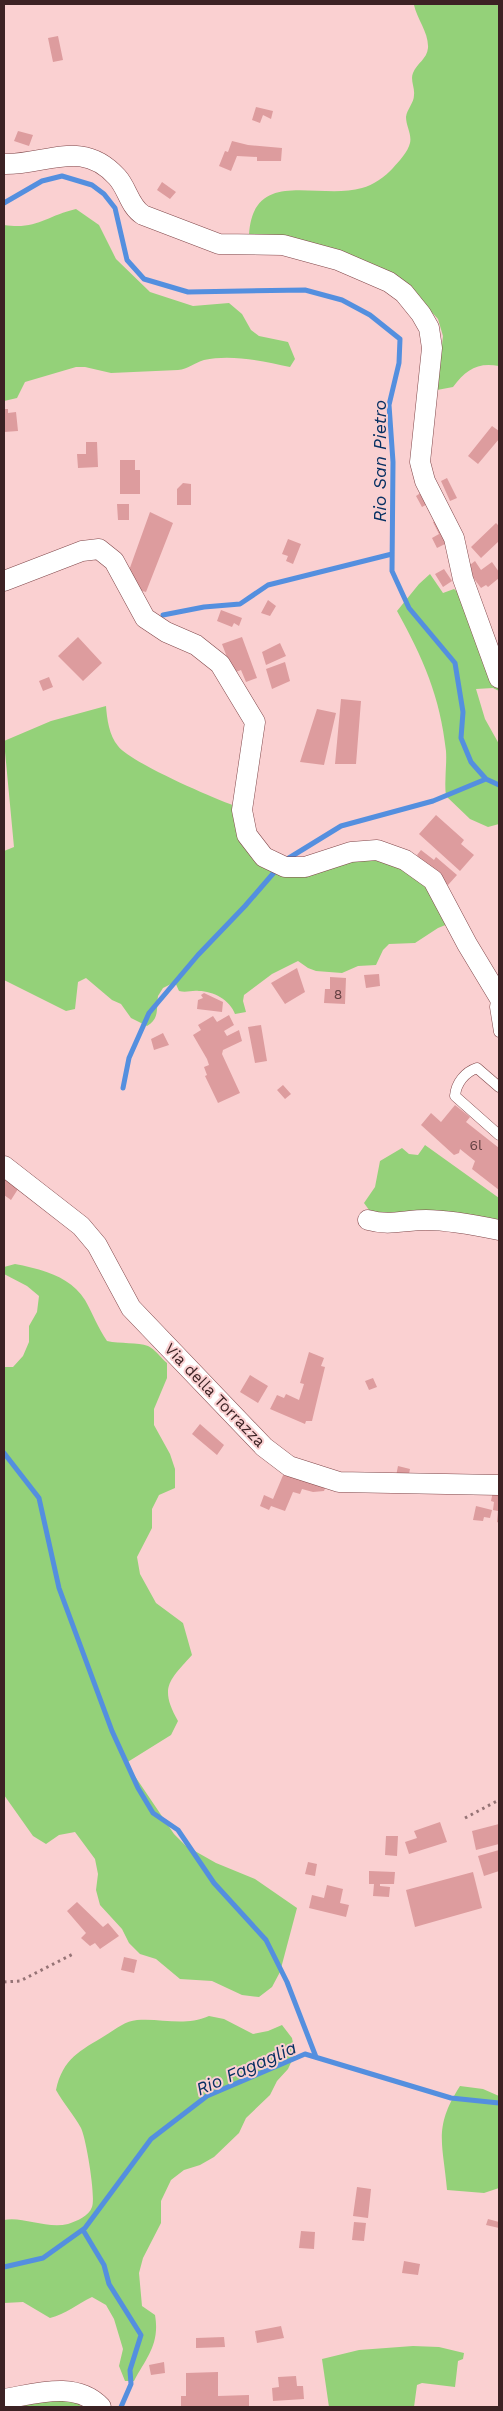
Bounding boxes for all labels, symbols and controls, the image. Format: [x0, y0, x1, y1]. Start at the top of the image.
water label: Rio San Pietro [369, 400, 390, 522]
house number: 8 [334, 986, 342, 1002]
house number: 6l [470, 1137, 483, 1153]
street label: Via della Torrazza [161, 1339, 269, 1451]
water label: Rio Fagaglia [192, 2036, 300, 2100]

